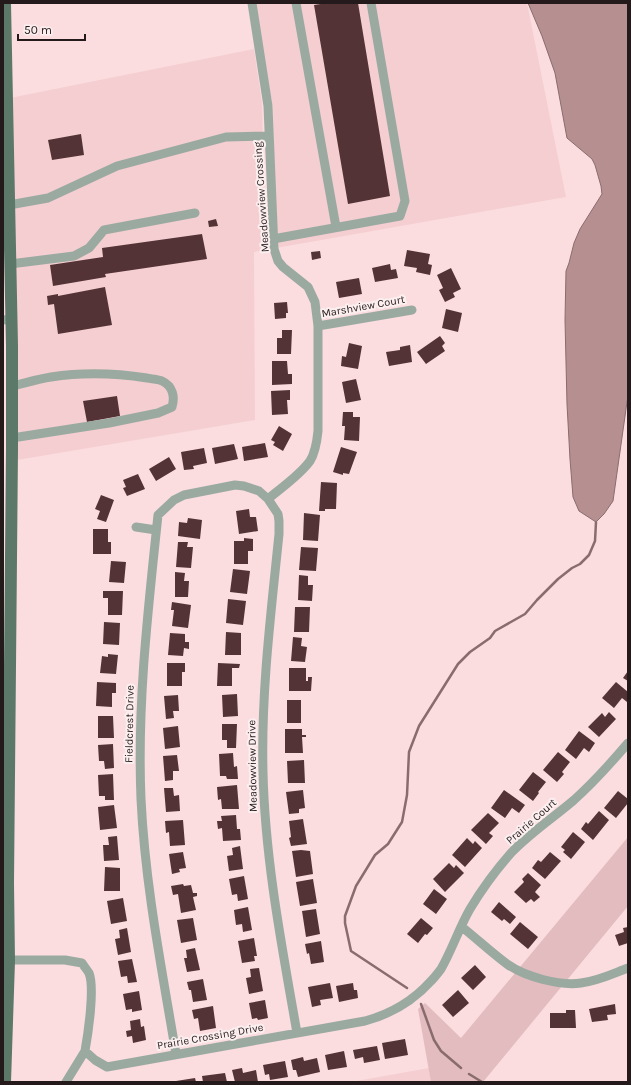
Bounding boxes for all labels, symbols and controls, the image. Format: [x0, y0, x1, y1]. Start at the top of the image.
scale bar [18, 16, 85, 42]
text: 50 m [24, 23, 52, 37]
street label: Meadowview Crossing [251, 140, 272, 253]
street label: Marshview Court [320, 293, 406, 320]
street label: Fieldcrest Drive [122, 685, 137, 763]
street label: Meadowview Drive [245, 719, 260, 812]
street label: Prairie Court [503, 796, 559, 847]
street label: Prairie Crossing Drive [156, 1021, 265, 1052]

